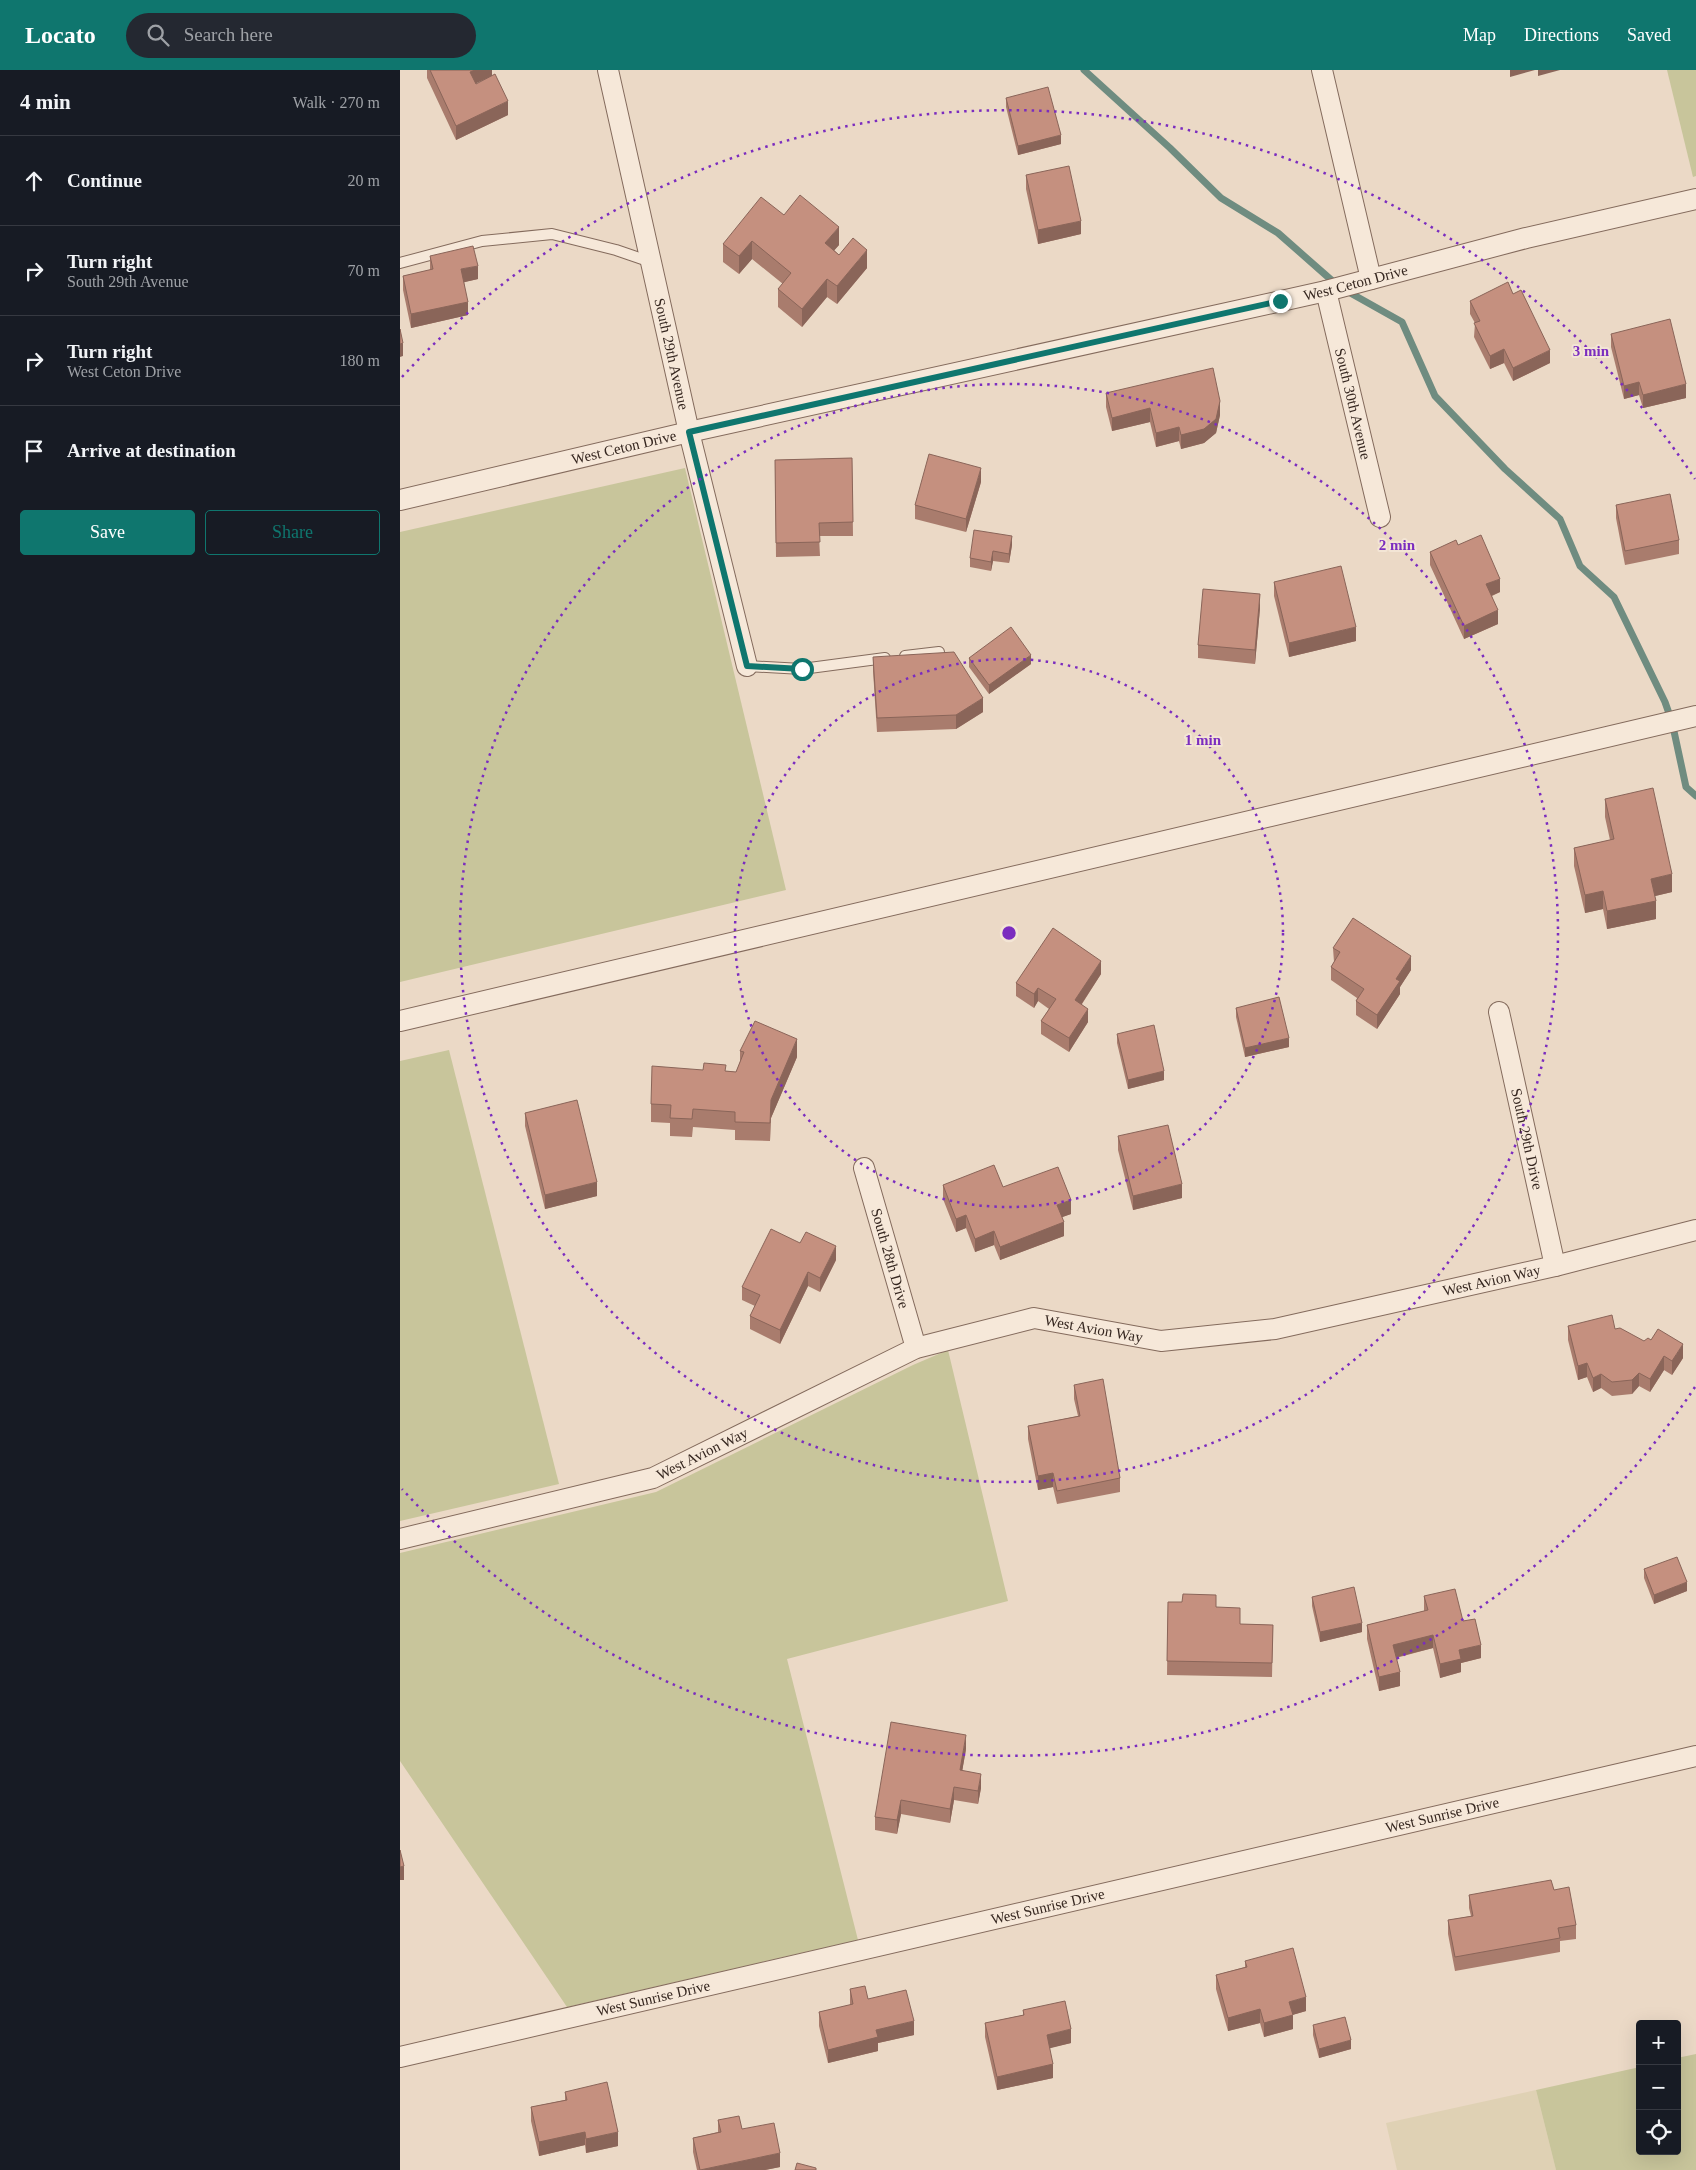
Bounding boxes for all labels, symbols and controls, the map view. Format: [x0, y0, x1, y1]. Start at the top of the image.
search box [126, 13, 476, 58]
icon: search [144, 21, 172, 49]
text: Locato [25, 22, 96, 48]
text: Search here [184, 24, 273, 45]
text: Map [1463, 25, 1496, 45]
text: Directions [1524, 25, 1599, 45]
text: Saved [1627, 25, 1671, 45]
text: 4 min [20, 90, 71, 114]
text: Walk · 270 m [293, 94, 380, 111]
icon: ahead [20, 167, 48, 195]
text: Continue [67, 170, 142, 191]
text: 20 m [348, 172, 380, 189]
text: Turn right [67, 251, 152, 272]
icon: right [20, 257, 48, 285]
text: 70 m [348, 262, 380, 279]
street label: West Ceton Drive [1302, 262, 1410, 304]
text: South 29th Avenue [67, 273, 188, 290]
route end [1269, 290, 1292, 313]
street label: South 29th Avenue [651, 297, 692, 412]
text: Turn right [67, 341, 152, 362]
text: 3 min [1573, 343, 1610, 359]
icon: right [20, 347, 48, 375]
street label: South 30th Avenue [1332, 347, 1374, 461]
text: 180 m [340, 352, 380, 369]
text: West Ceton Drive [67, 363, 181, 380]
street label: West Ceton Drive [570, 427, 678, 467]
icon: arrive [20, 437, 48, 465]
text: Arrive at destination [67, 440, 236, 461]
button: Save [20, 510, 195, 555]
button: Share [205, 510, 380, 555]
text: 2 min [1379, 537, 1416, 553]
route start [791, 658, 814, 681]
text: 1 min [1185, 732, 1222, 748]
centre of rings [1000, 924, 1018, 942]
street label: South 29th Drive [1508, 1087, 1546, 1191]
street label: South 28th Drive [868, 1206, 912, 1310]
street label: West Avion Way [1441, 1261, 1542, 1299]
street label: West Avion Way [1043, 1312, 1145, 1346]
street label: West Avion Way [654, 1424, 751, 1483]
street label: West Sunrise Drive [1384, 1794, 1501, 1836]
street label: West Sunrise Drive [989, 1886, 1107, 1928]
street label: West Sunrise Drive [595, 1977, 712, 2019]
map controls [1636, 2020, 1681, 2155]
button: + [1636, 2020, 1681, 2065]
button: − [1636, 2065, 1681, 2110]
button: locate [1636, 2110, 1681, 2155]

